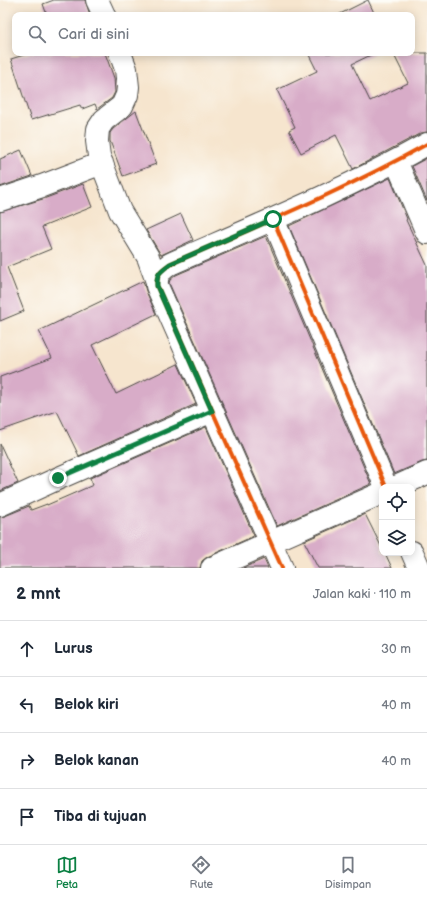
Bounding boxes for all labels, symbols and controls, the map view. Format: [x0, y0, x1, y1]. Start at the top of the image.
search box [12, 12, 415, 56]
icon: search [26, 23, 48, 45]
text: Cari di sini [58, 25, 129, 44]
route start [264, 210, 282, 228]
route end [49, 469, 67, 487]
map controls [379, 484, 415, 556]
button: locate [379, 484, 415, 520]
button: layers [379, 520, 415, 556]
text: 2 mnt [16, 584, 60, 604]
text: Jalan kaki · 110 m [313, 586, 411, 602]
icon: ahead [16, 638, 38, 660]
text: Lurus [54, 639, 93, 658]
text: 30 m [381, 641, 411, 657]
icon: left [16, 694, 38, 716]
text: Belok kiri [54, 695, 119, 714]
text: 40 m [381, 697, 411, 713]
icon: right [16, 750, 38, 772]
text: Belok kanan [54, 751, 139, 770]
text: 40 m [381, 753, 411, 769]
icon: arrive [16, 806, 38, 828]
text: Tiba di tujuan [54, 807, 147, 826]
tab: Peta [56, 854, 78, 891]
tab: Rute [190, 854, 213, 891]
tab: Disimpan [325, 854, 371, 891]

